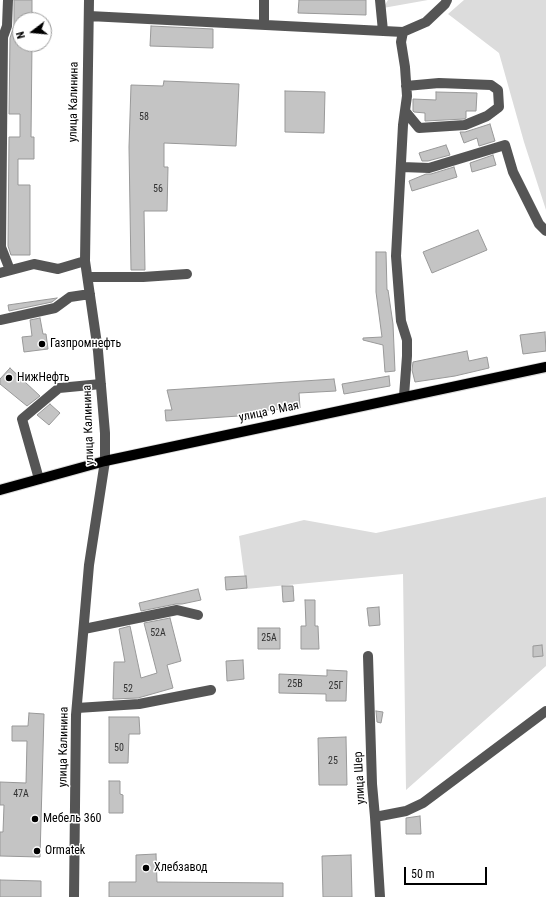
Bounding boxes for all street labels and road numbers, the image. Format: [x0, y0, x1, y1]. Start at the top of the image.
street label: улица Калинина [66, 62, 82, 142]
street label: улица Калинина [80, 384, 98, 466]
street label: улица 9 Мая [238, 399, 300, 425]
street label: улица Калинина [56, 707, 72, 787]
street label: улица Шер [351, 751, 369, 805]

